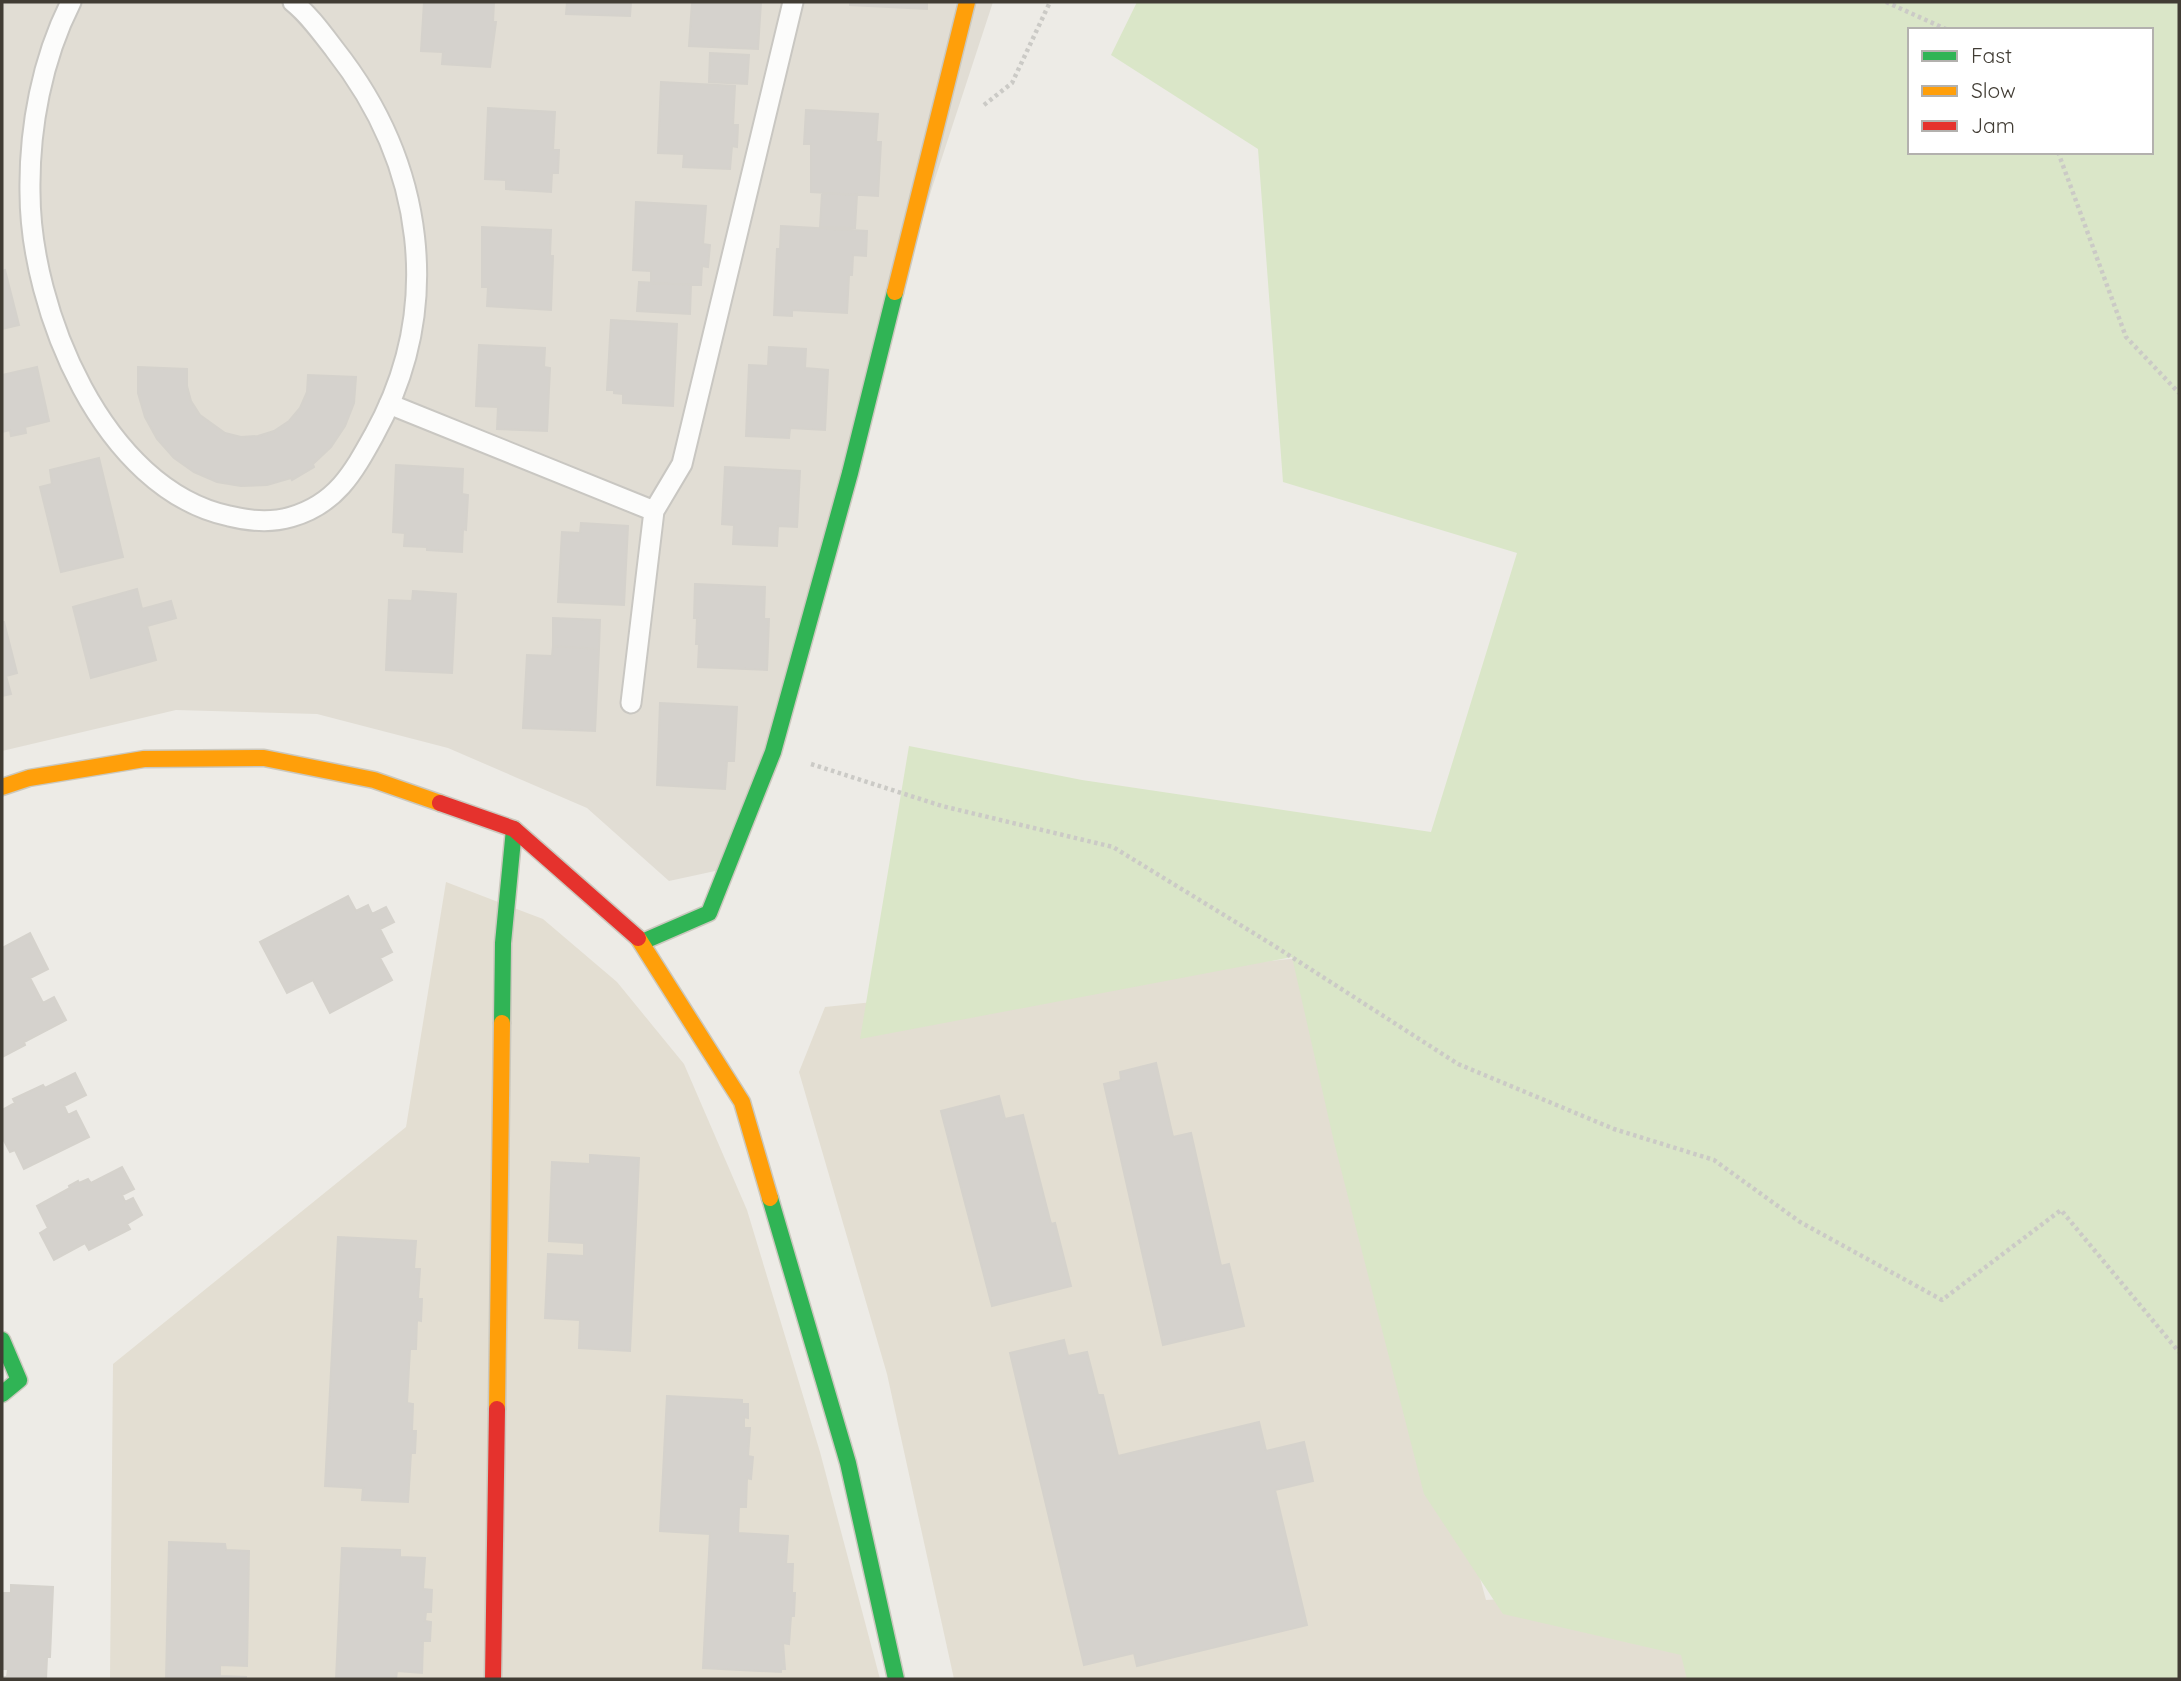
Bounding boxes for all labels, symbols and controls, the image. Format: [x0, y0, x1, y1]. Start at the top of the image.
legend [1908, 28, 2153, 154]
text: Fast [1971, 42, 2012, 68]
text: Slow [1971, 77, 2016, 103]
text: Jam [1971, 112, 2015, 138]

